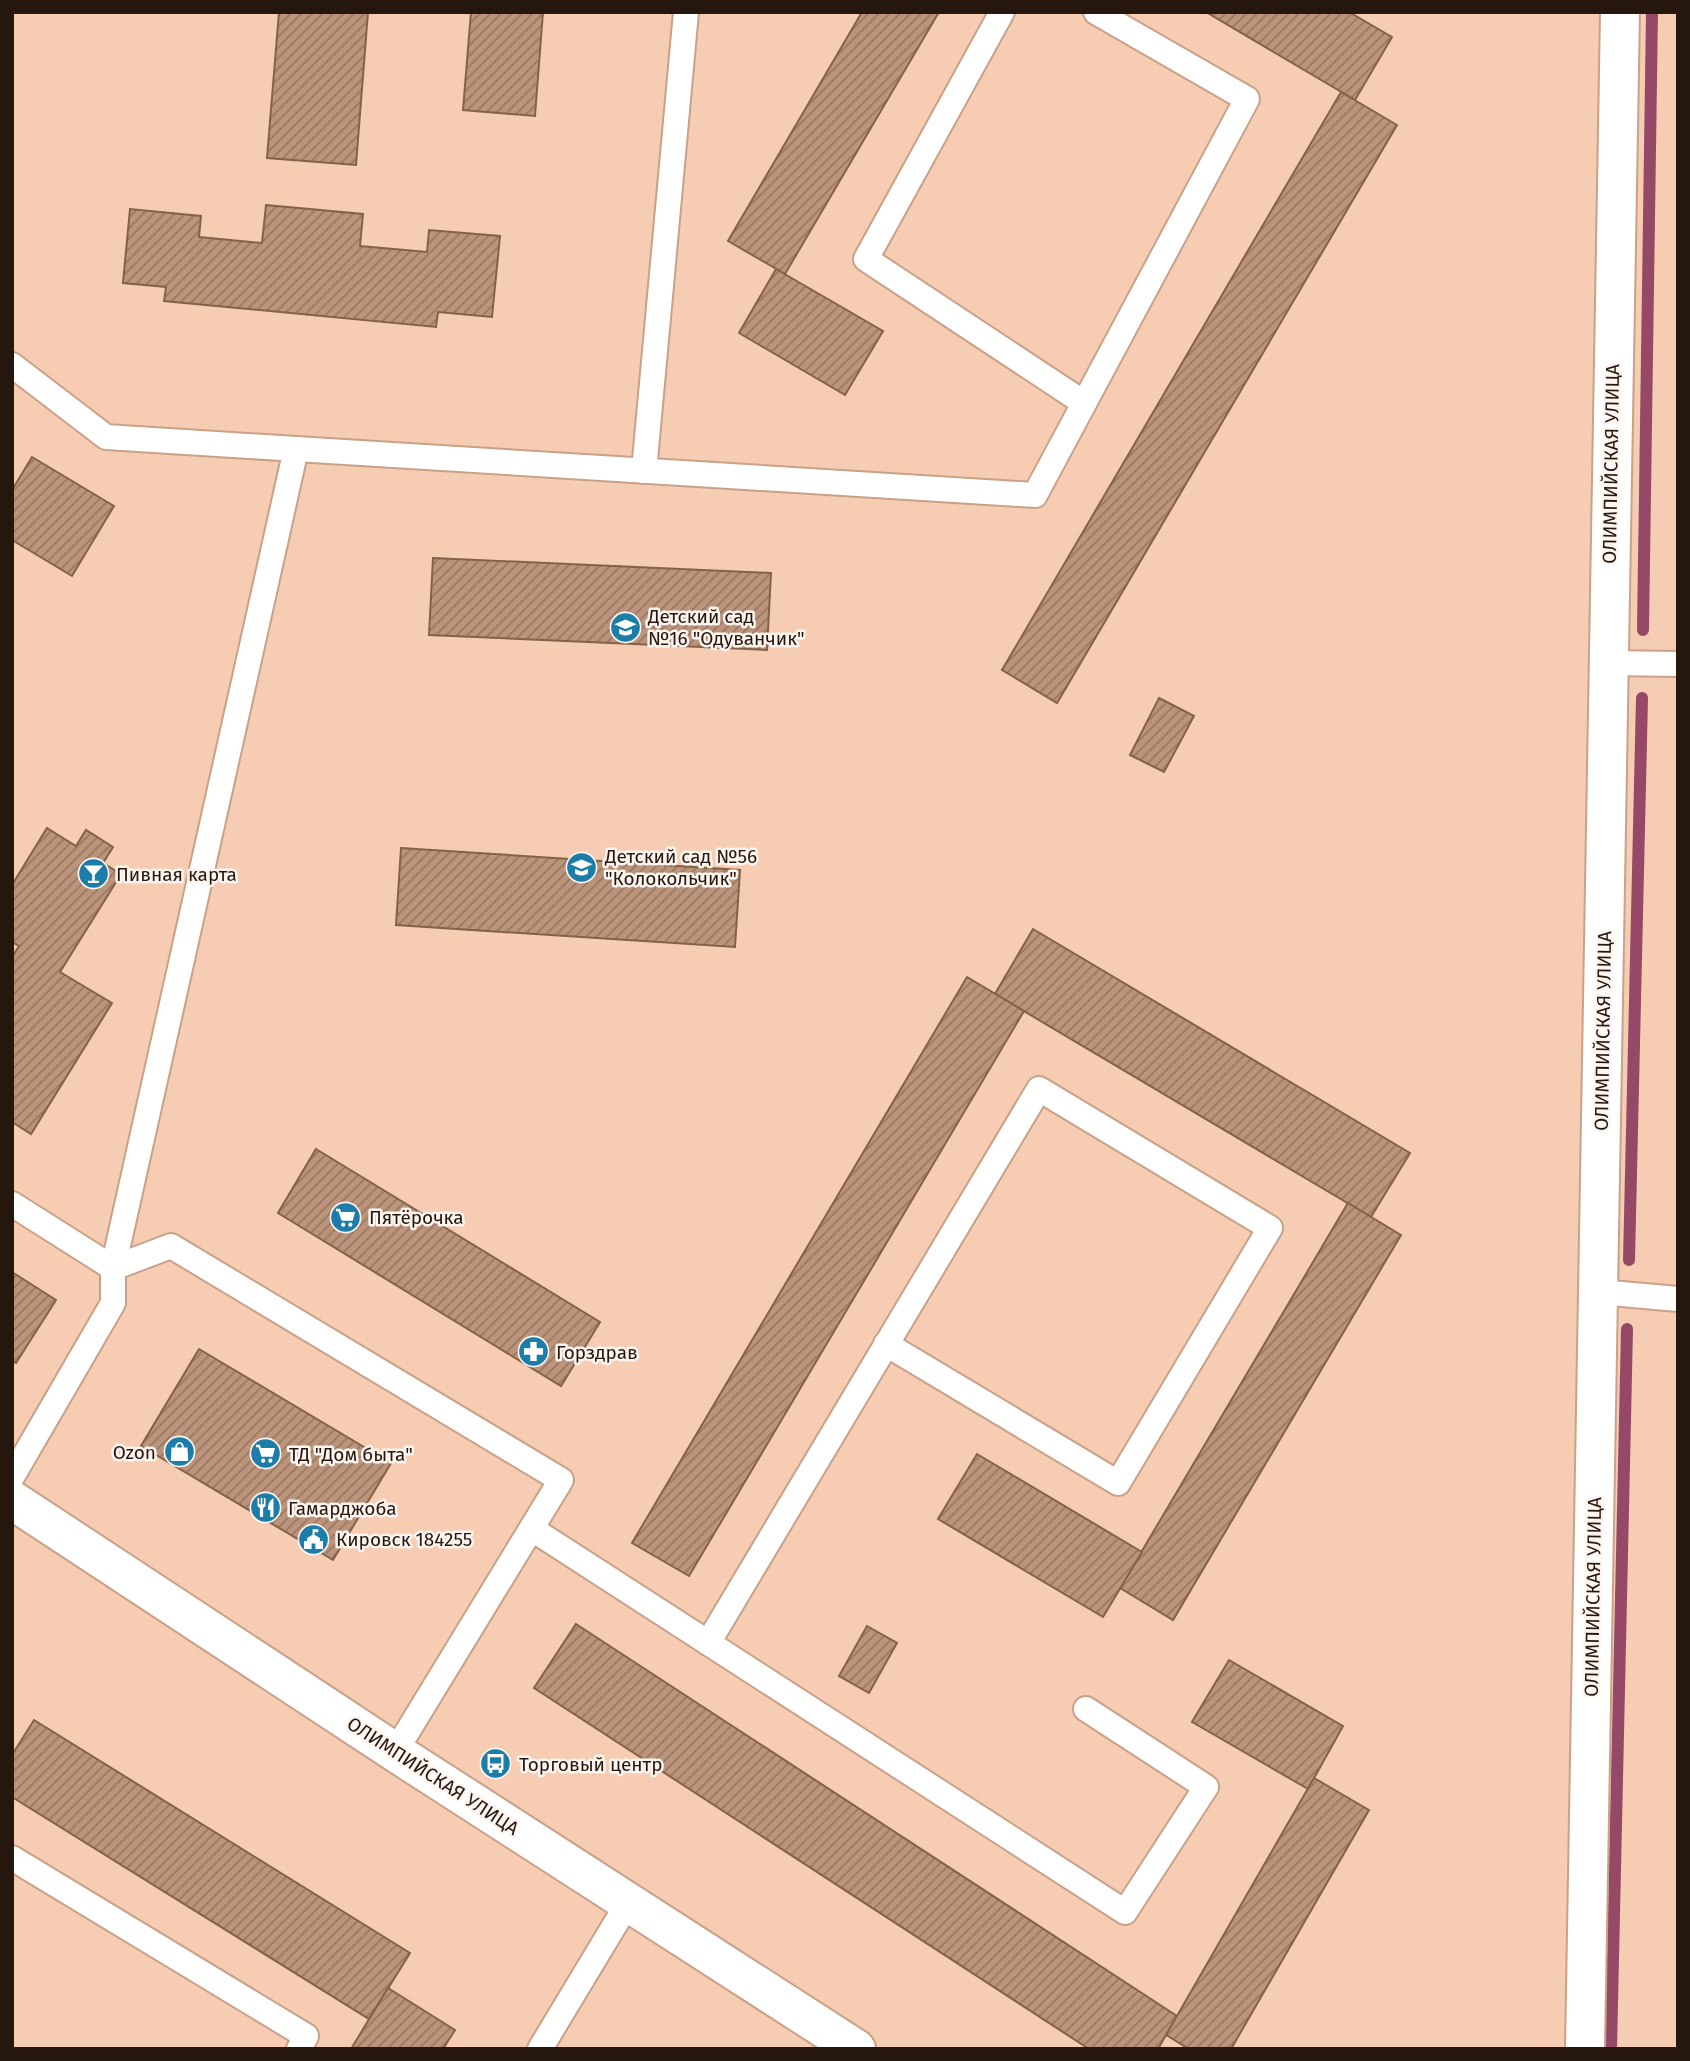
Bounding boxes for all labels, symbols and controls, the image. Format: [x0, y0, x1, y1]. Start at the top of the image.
street label: ОЛИМПИЙСКАЯ УЛИЦА [1598, 364, 1624, 564]
place label: Детский сад №16 "Одуванчик" [647, 605, 805, 650]
school or university icon: Детский сад №16 "Одуванчик" [608, 610, 642, 644]
place label: Детский сад №56 "Колокольчик" [604, 845, 757, 890]
school or university icon: Детский сад №56 "Колокольчик" [565, 850, 599, 884]
bar icon: Пивная карта [76, 857, 110, 891]
place label: Пивная карта [116, 863, 237, 886]
street label: ОЛИМПИЙСКАЯ УЛИЦА [1590, 931, 1616, 1131]
supermarket icon: Пятёрочка [329, 1200, 363, 1234]
place label: Пятёрочка [369, 1206, 464, 1229]
pharmacy icon: Горздрав [516, 1335, 550, 1369]
place label: Горздрав [556, 1341, 638, 1364]
shop icon: Ozon [162, 1435, 196, 1469]
supermarket icon: ТД "Дом быта" [249, 1437, 283, 1471]
place label: Ozon [113, 1441, 156, 1464]
place label: ТД "Дом быта" [289, 1443, 413, 1466]
restaurant icon: Гамарджоба [248, 1491, 282, 1525]
place label: Гамарджоба [288, 1497, 397, 1520]
street label: ОЛИМПИЙСКАЯ УЛИЦА [1580, 1497, 1606, 1697]
public building icon: Кировск 184255 [296, 1522, 330, 1556]
place label: Кировск 184255 [336, 1528, 472, 1551]
street label: ОЛИМПИЙСКАЯ УЛИЦА [343, 1712, 523, 1840]
bus stop icon: Торговый центр [479, 1747, 513, 1781]
place label: Торговый центр [519, 1753, 662, 1776]

